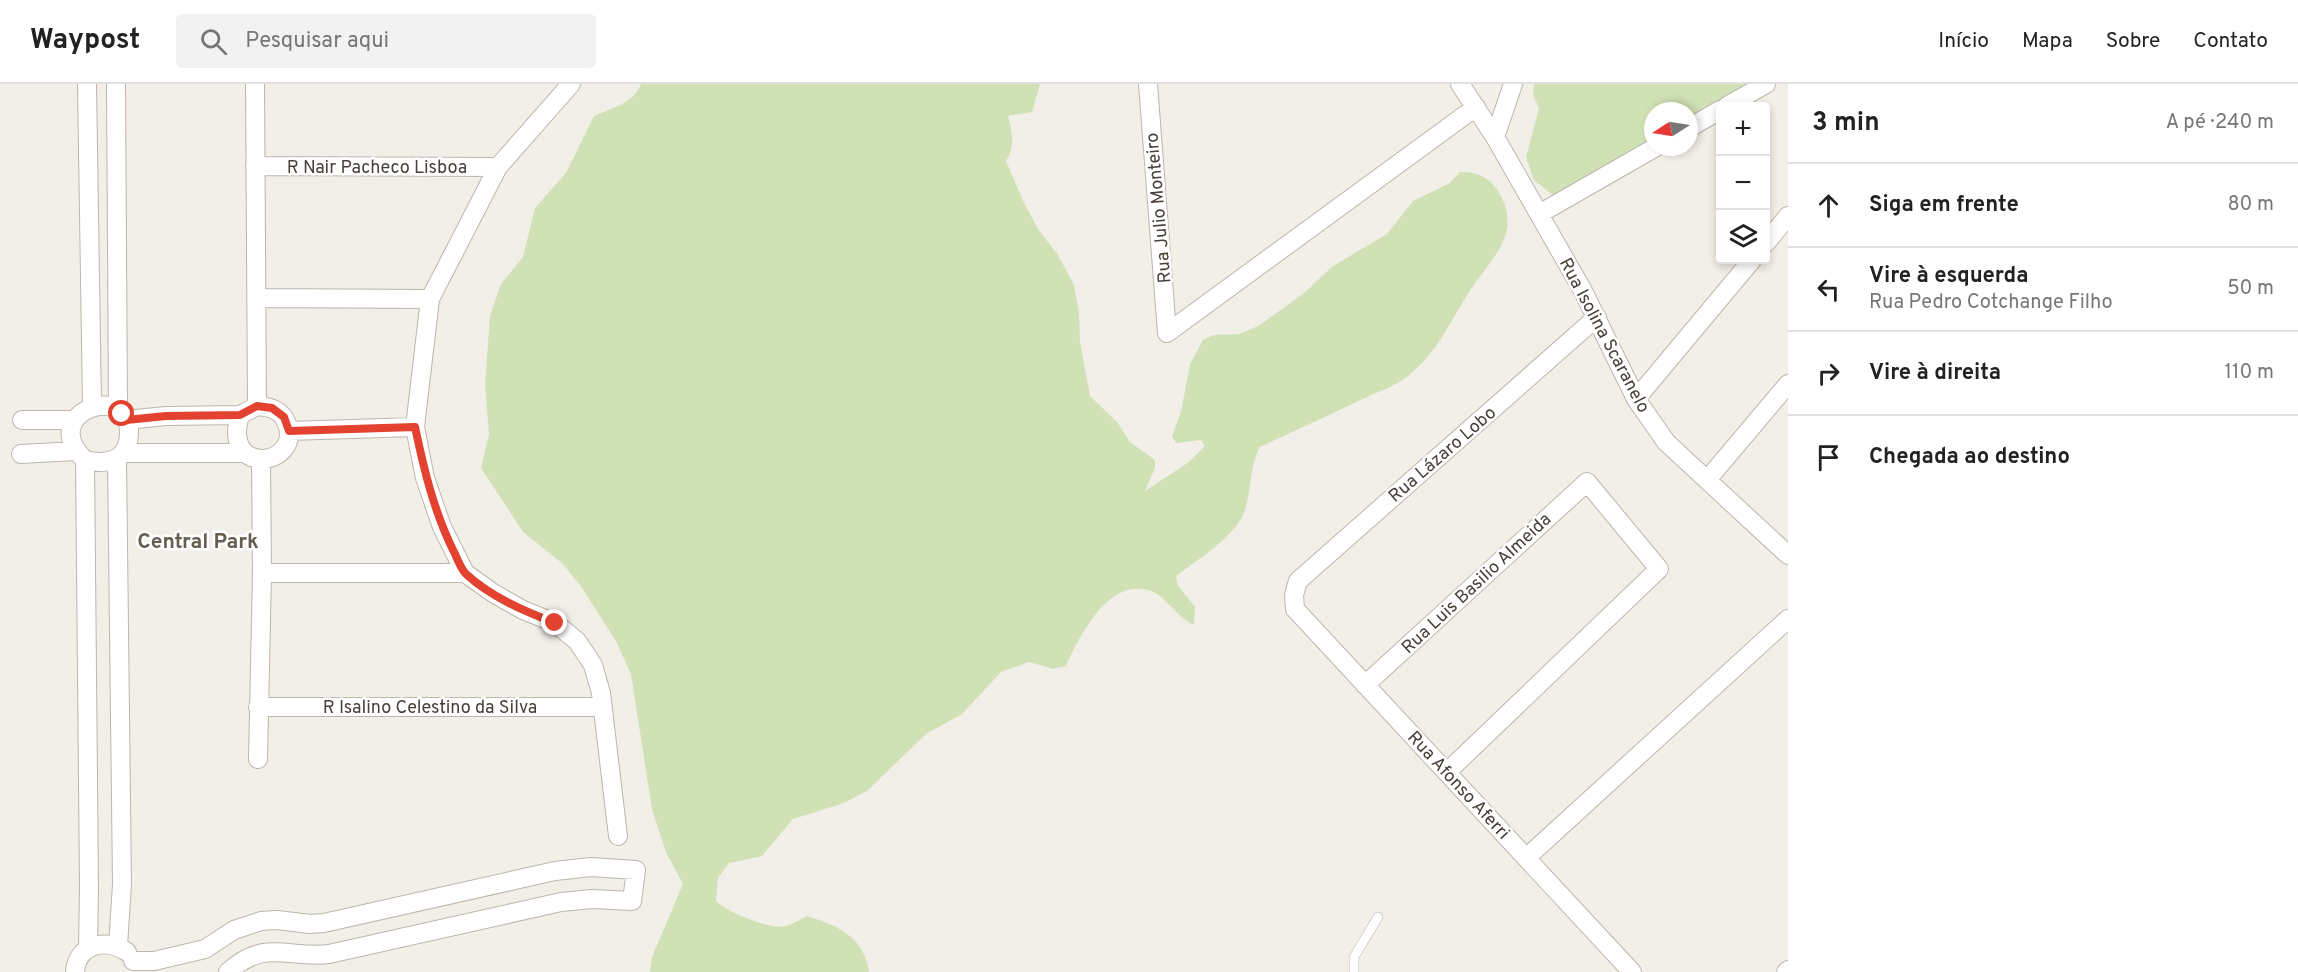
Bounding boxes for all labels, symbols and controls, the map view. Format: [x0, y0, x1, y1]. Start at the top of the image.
search box [176, 14, 596, 68]
text: Waypost [30, 23, 140, 59]
icon: search [197, 25, 230, 58]
text: Pesquisar aqui [245, 28, 389, 55]
text: Início [1938, 28, 1989, 55]
text: Mapa [2022, 28, 2073, 55]
text: Sobre [2106, 28, 2160, 55]
text: Contato [2193, 28, 2268, 55]
north arrow [1644, 102, 1698, 156]
map controls [1716, 102, 1770, 264]
button: + [1716, 102, 1770, 156]
text: 3 min [1812, 107, 1880, 140]
text: A pé · 240 m [2166, 110, 2274, 136]
street label: Rua Julio Monteiro [1141, 132, 1178, 284]
button: − [1716, 156, 1770, 210]
street label: R Nair Pacheco Lisboa [287, 157, 467, 180]
icon: ahead [1812, 189, 1845, 222]
text: Siga em frente [1869, 192, 2019, 219]
text: 80 m [2228, 192, 2274, 218]
button: layers [1716, 210, 1770, 264]
street label: Rua Isolina Scaranelo [1553, 254, 1654, 417]
text: Vire à esquerda [1869, 263, 2028, 290]
icon: left [1812, 273, 1845, 306]
text: 50 m [2227, 276, 2274, 302]
text: Rua Pedro Cotchange Filho [1869, 290, 2113, 316]
icon: right [1812, 357, 1845, 390]
text: Vire à direita [1869, 360, 2001, 387]
text: 110 m [2225, 360, 2274, 386]
route start [108, 400, 134, 426]
street label: Rua Lázaro Lobo [1384, 402, 1502, 508]
icon: arrive [1812, 441, 1845, 474]
text: Chegada ao destino [1869, 444, 2070, 471]
street label: Rua Luis Basilio Almeida [1397, 509, 1557, 660]
district label: Central Park [137, 529, 259, 556]
route end [541, 609, 567, 635]
street label: R Isalino Celestino da Silva [323, 697, 537, 720]
street label: Rua Afonso Aferri [1402, 727, 1514, 845]

